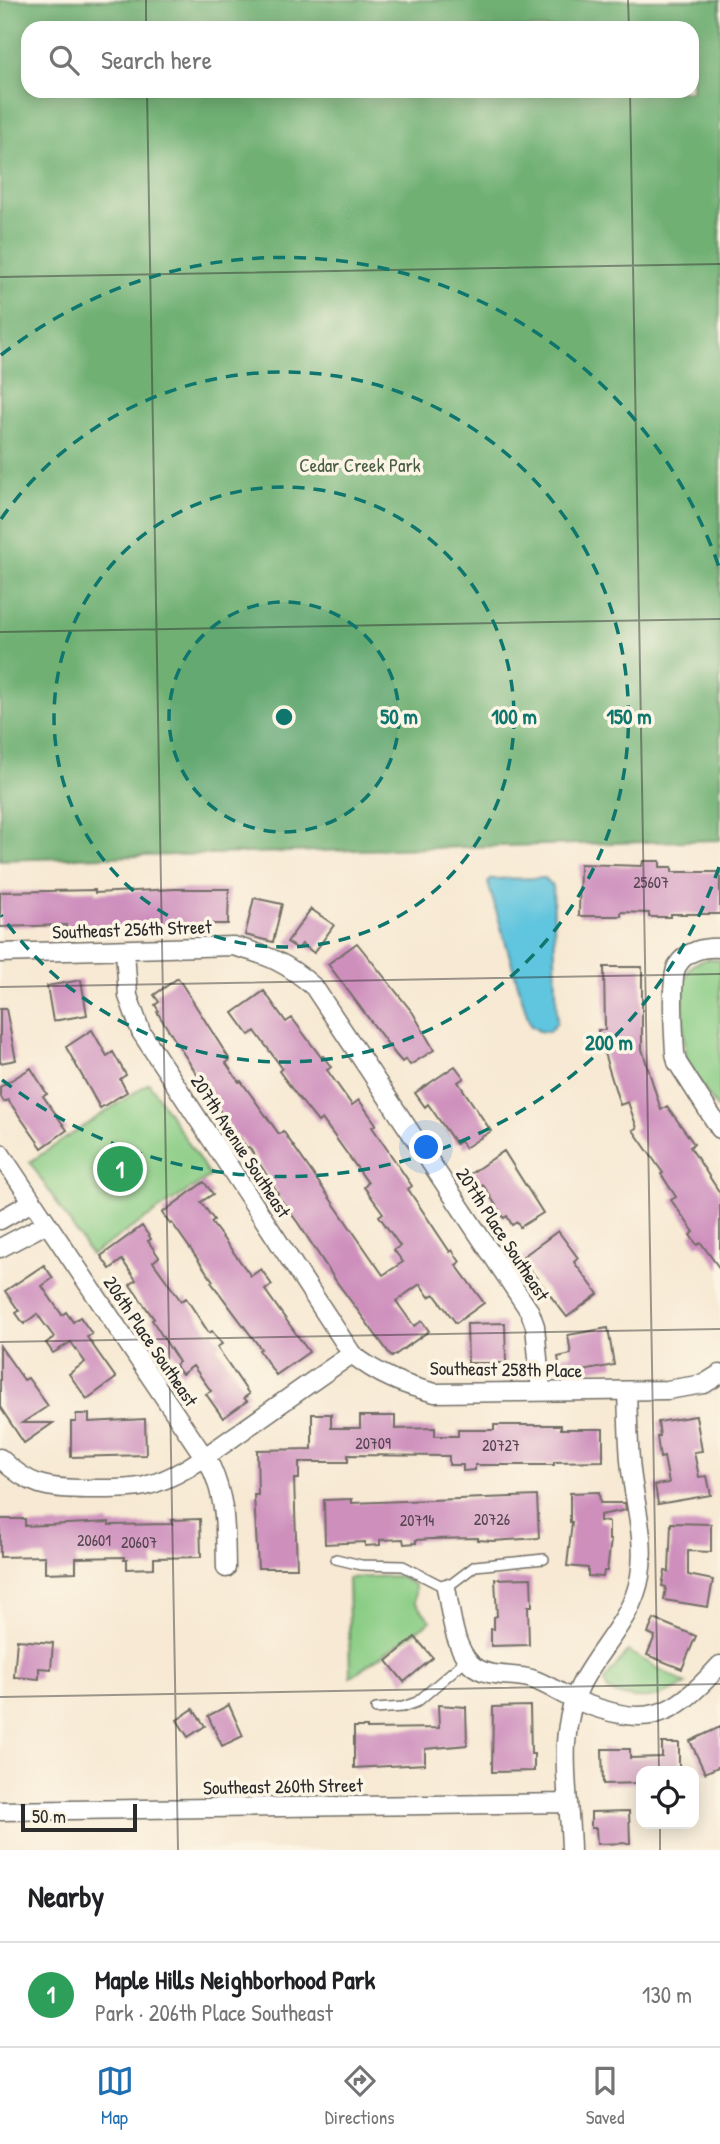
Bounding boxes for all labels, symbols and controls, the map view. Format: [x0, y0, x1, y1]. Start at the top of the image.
search box [21, 21, 699, 98]
icon: search [45, 41, 83, 79]
text: Search here [101, 42, 212, 77]
park label: Cedar Creek Park [299, 452, 421, 478]
text: 50 m [380, 702, 418, 731]
text: 100 m [491, 702, 537, 731]
text: 150 m [606, 702, 652, 731]
centre of rings [272, 705, 296, 729]
house number: 25607 [633, 871, 669, 893]
street label: Southeast 256th Street [52, 913, 213, 945]
text: 200 m [585, 1028, 633, 1057]
street label: 207th Avenue Southeast [185, 1069, 297, 1223]
your location [409, 1130, 443, 1164]
pin: 1 [97, 1143, 143, 1195]
street label: 207th Place Southeast [450, 1162, 556, 1306]
street label: 206th Place Southeast [98, 1271, 205, 1412]
street label: Southeast 258th Place [430, 1355, 583, 1383]
house number: 20709 [355, 1432, 391, 1454]
house number: 20727 [482, 1434, 520, 1456]
house number: 20726 [474, 1508, 510, 1530]
house number: 20714 [400, 1509, 434, 1531]
house number: 20601 [77, 1529, 111, 1551]
house number: 20607 [121, 1531, 157, 1553]
map controls [636, 1766, 699, 1829]
button: locate [636, 1766, 699, 1829]
street label: Southeast 260th Street [203, 1772, 364, 1800]
scale bar [21, 1801, 136, 1833]
text: 50 m [32, 1803, 66, 1829]
text: Nearby [28, 1876, 104, 1916]
text: Maple Hills Neighborhood Park [95, 1962, 375, 1997]
text: 1 [47, 1979, 55, 2010]
text: 130 m [642, 1979, 692, 2010]
text: Park · 206th Place Southeast [95, 1997, 333, 2028]
tab: Map [96, 2062, 134, 2130]
tab: Directions [325, 2062, 395, 2130]
tab: Saved [586, 2062, 624, 2130]

